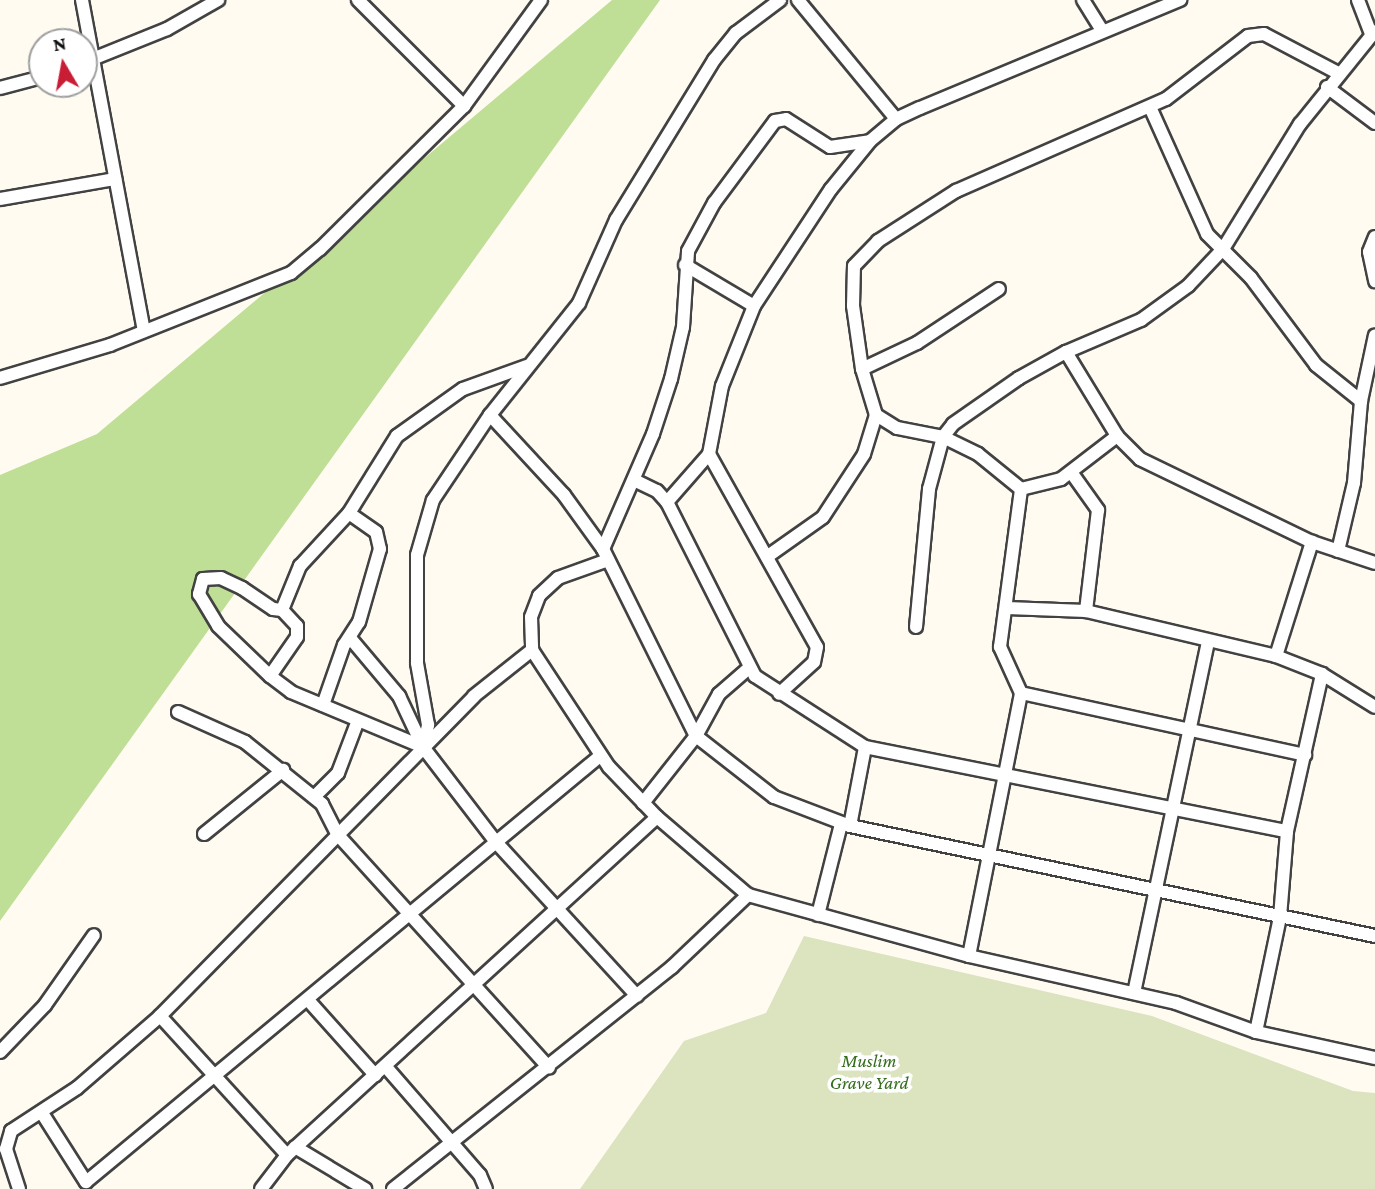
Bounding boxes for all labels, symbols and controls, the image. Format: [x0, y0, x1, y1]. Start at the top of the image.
north arrow [28, 28, 98, 98]
text: N [51, 32, 68, 55]
park label: Muslim Grave Yard [830, 1050, 908, 1094]

